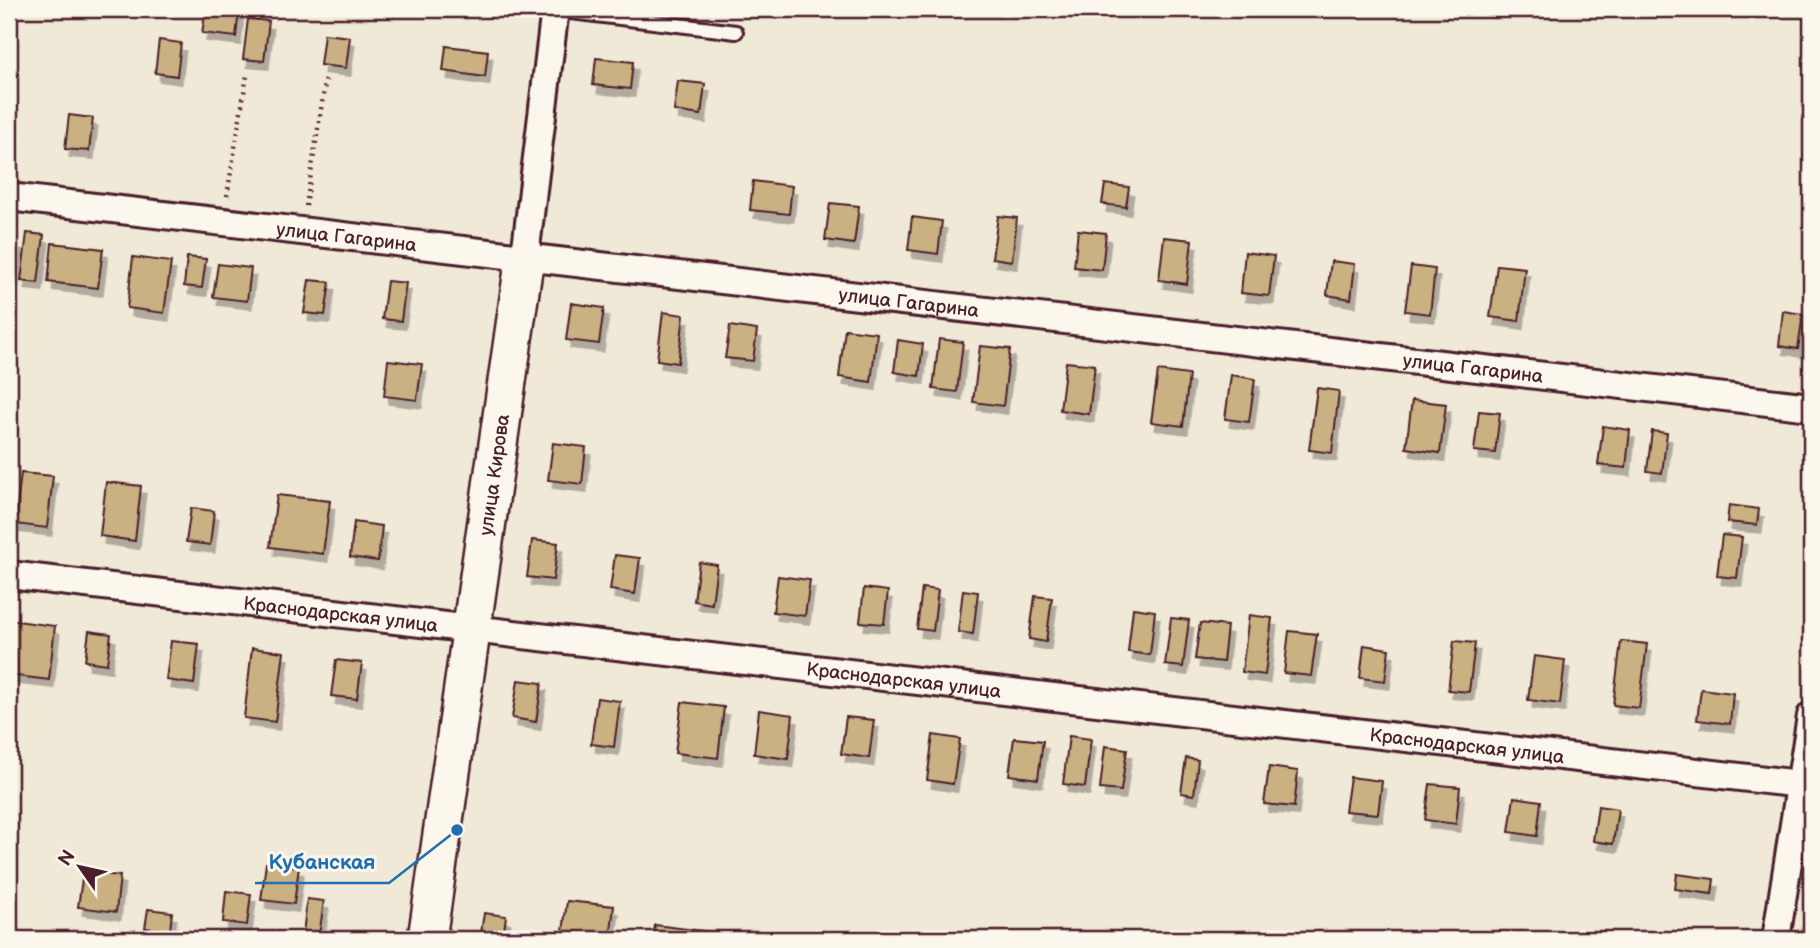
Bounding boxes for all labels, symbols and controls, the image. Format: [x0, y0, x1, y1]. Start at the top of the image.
street label: улица Гагарина [275, 218, 418, 257]
street label: улица Гагарина [837, 284, 980, 323]
street label: улица Гагарина [1402, 350, 1544, 389]
street label: улица Кирова [475, 413, 515, 537]
street label: Краснодарская улица [242, 592, 439, 638]
street label: Краснодарская улица [805, 658, 1002, 704]
street label: Краснодарская улица [1368, 724, 1566, 769]
north arrow [46, 832, 116, 902]
callout: Кубанская [255, 841, 389, 883]
text: N [54, 846, 81, 871]
text: Кубанская [269, 850, 375, 875]

